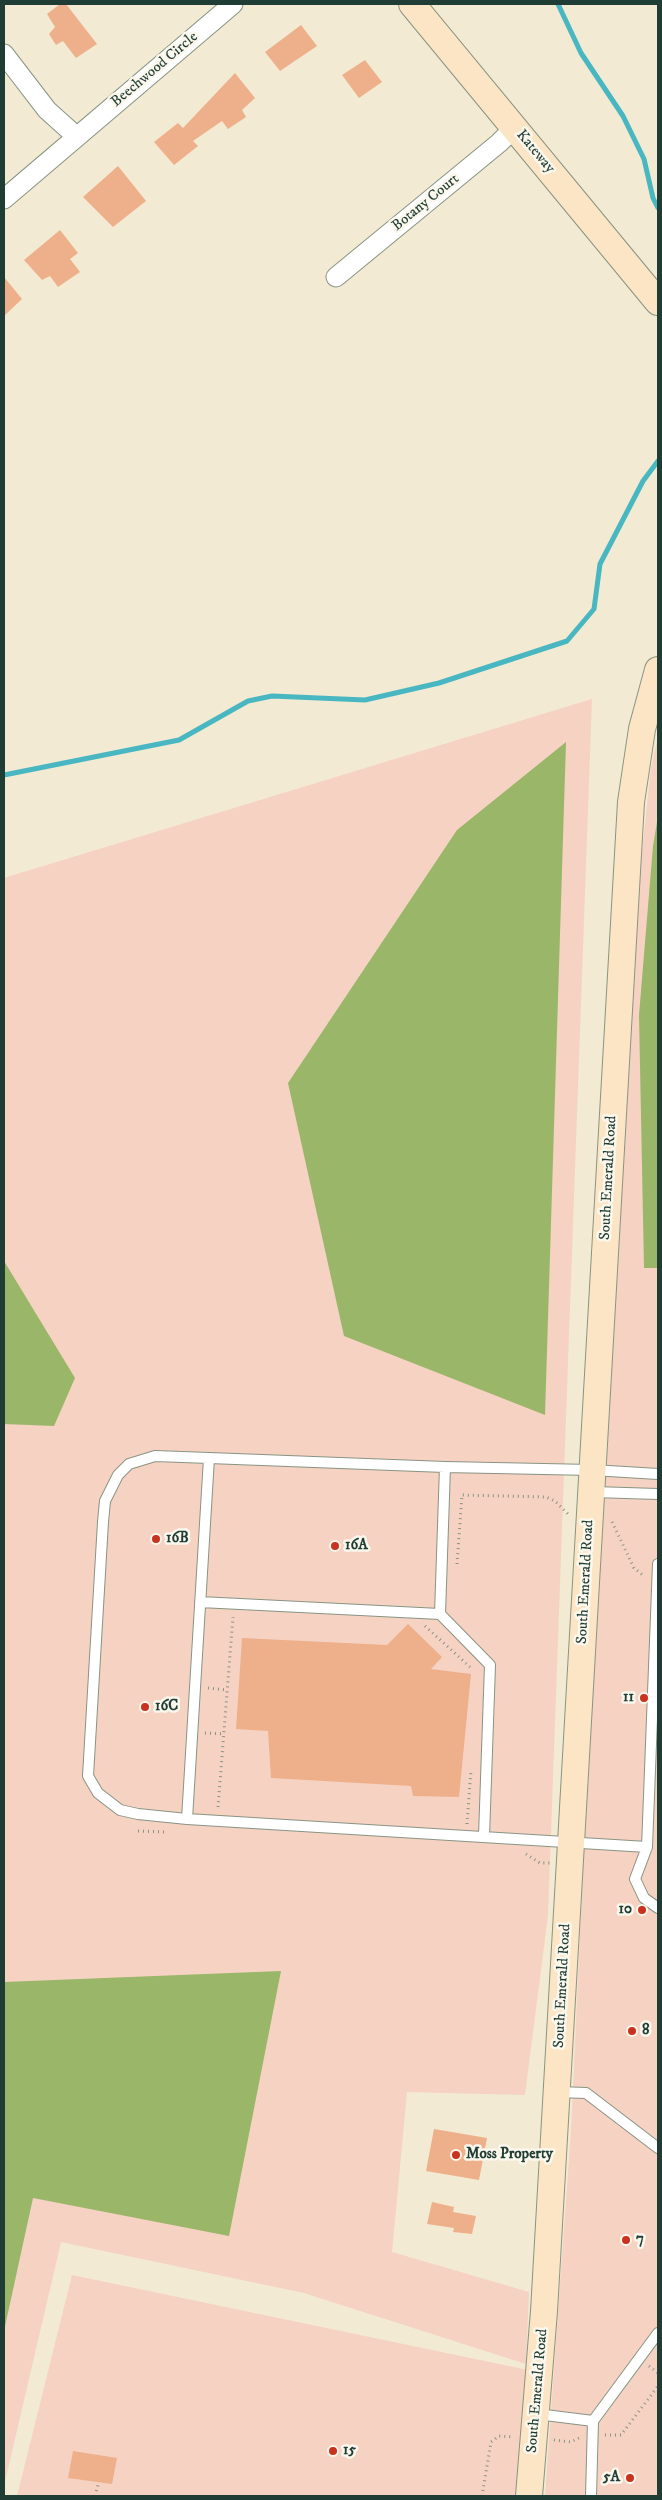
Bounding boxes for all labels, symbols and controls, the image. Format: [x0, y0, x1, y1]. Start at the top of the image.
street label: Beechwood Circle [108, 29, 202, 111]
street label: Kateway [512, 127, 558, 177]
street label: Botany Court [389, 171, 463, 235]
street label: South Emerald Road [597, 1115, 621, 1241]
street label: South Emerald Road [574, 1519, 598, 1645]
place label: 16B [166, 1530, 189, 1548]
marker: 16B [150, 1533, 162, 1545]
place label: 16A [345, 1537, 368, 1555]
marker: 16A [329, 1540, 341, 1552]
place label: 11 [623, 1689, 634, 1707]
marker: 11 [638, 1692, 650, 1704]
place label: 16C [155, 1698, 178, 1716]
marker: 16C [139, 1701, 151, 1713]
place label: 10 [618, 1901, 632, 1919]
marker: 10 [636, 1904, 648, 1916]
street label: South Emerald Road [551, 1923, 575, 2049]
place label: 8 [642, 2022, 650, 2040]
marker: 8 [626, 2025, 638, 2037]
place label: Moss Property [466, 2146, 553, 2164]
marker: Moss Property [450, 2149, 462, 2161]
place label: 7 [636, 2231, 644, 2249]
marker: 7 [620, 2234, 632, 2246]
street label: South Emerald Road [524, 2328, 552, 2454]
place label: 15 [343, 2442, 356, 2460]
marker: 15 [327, 2445, 339, 2457]
place label: 5A [603, 2469, 620, 2487]
marker: 5A [624, 2472, 636, 2484]

